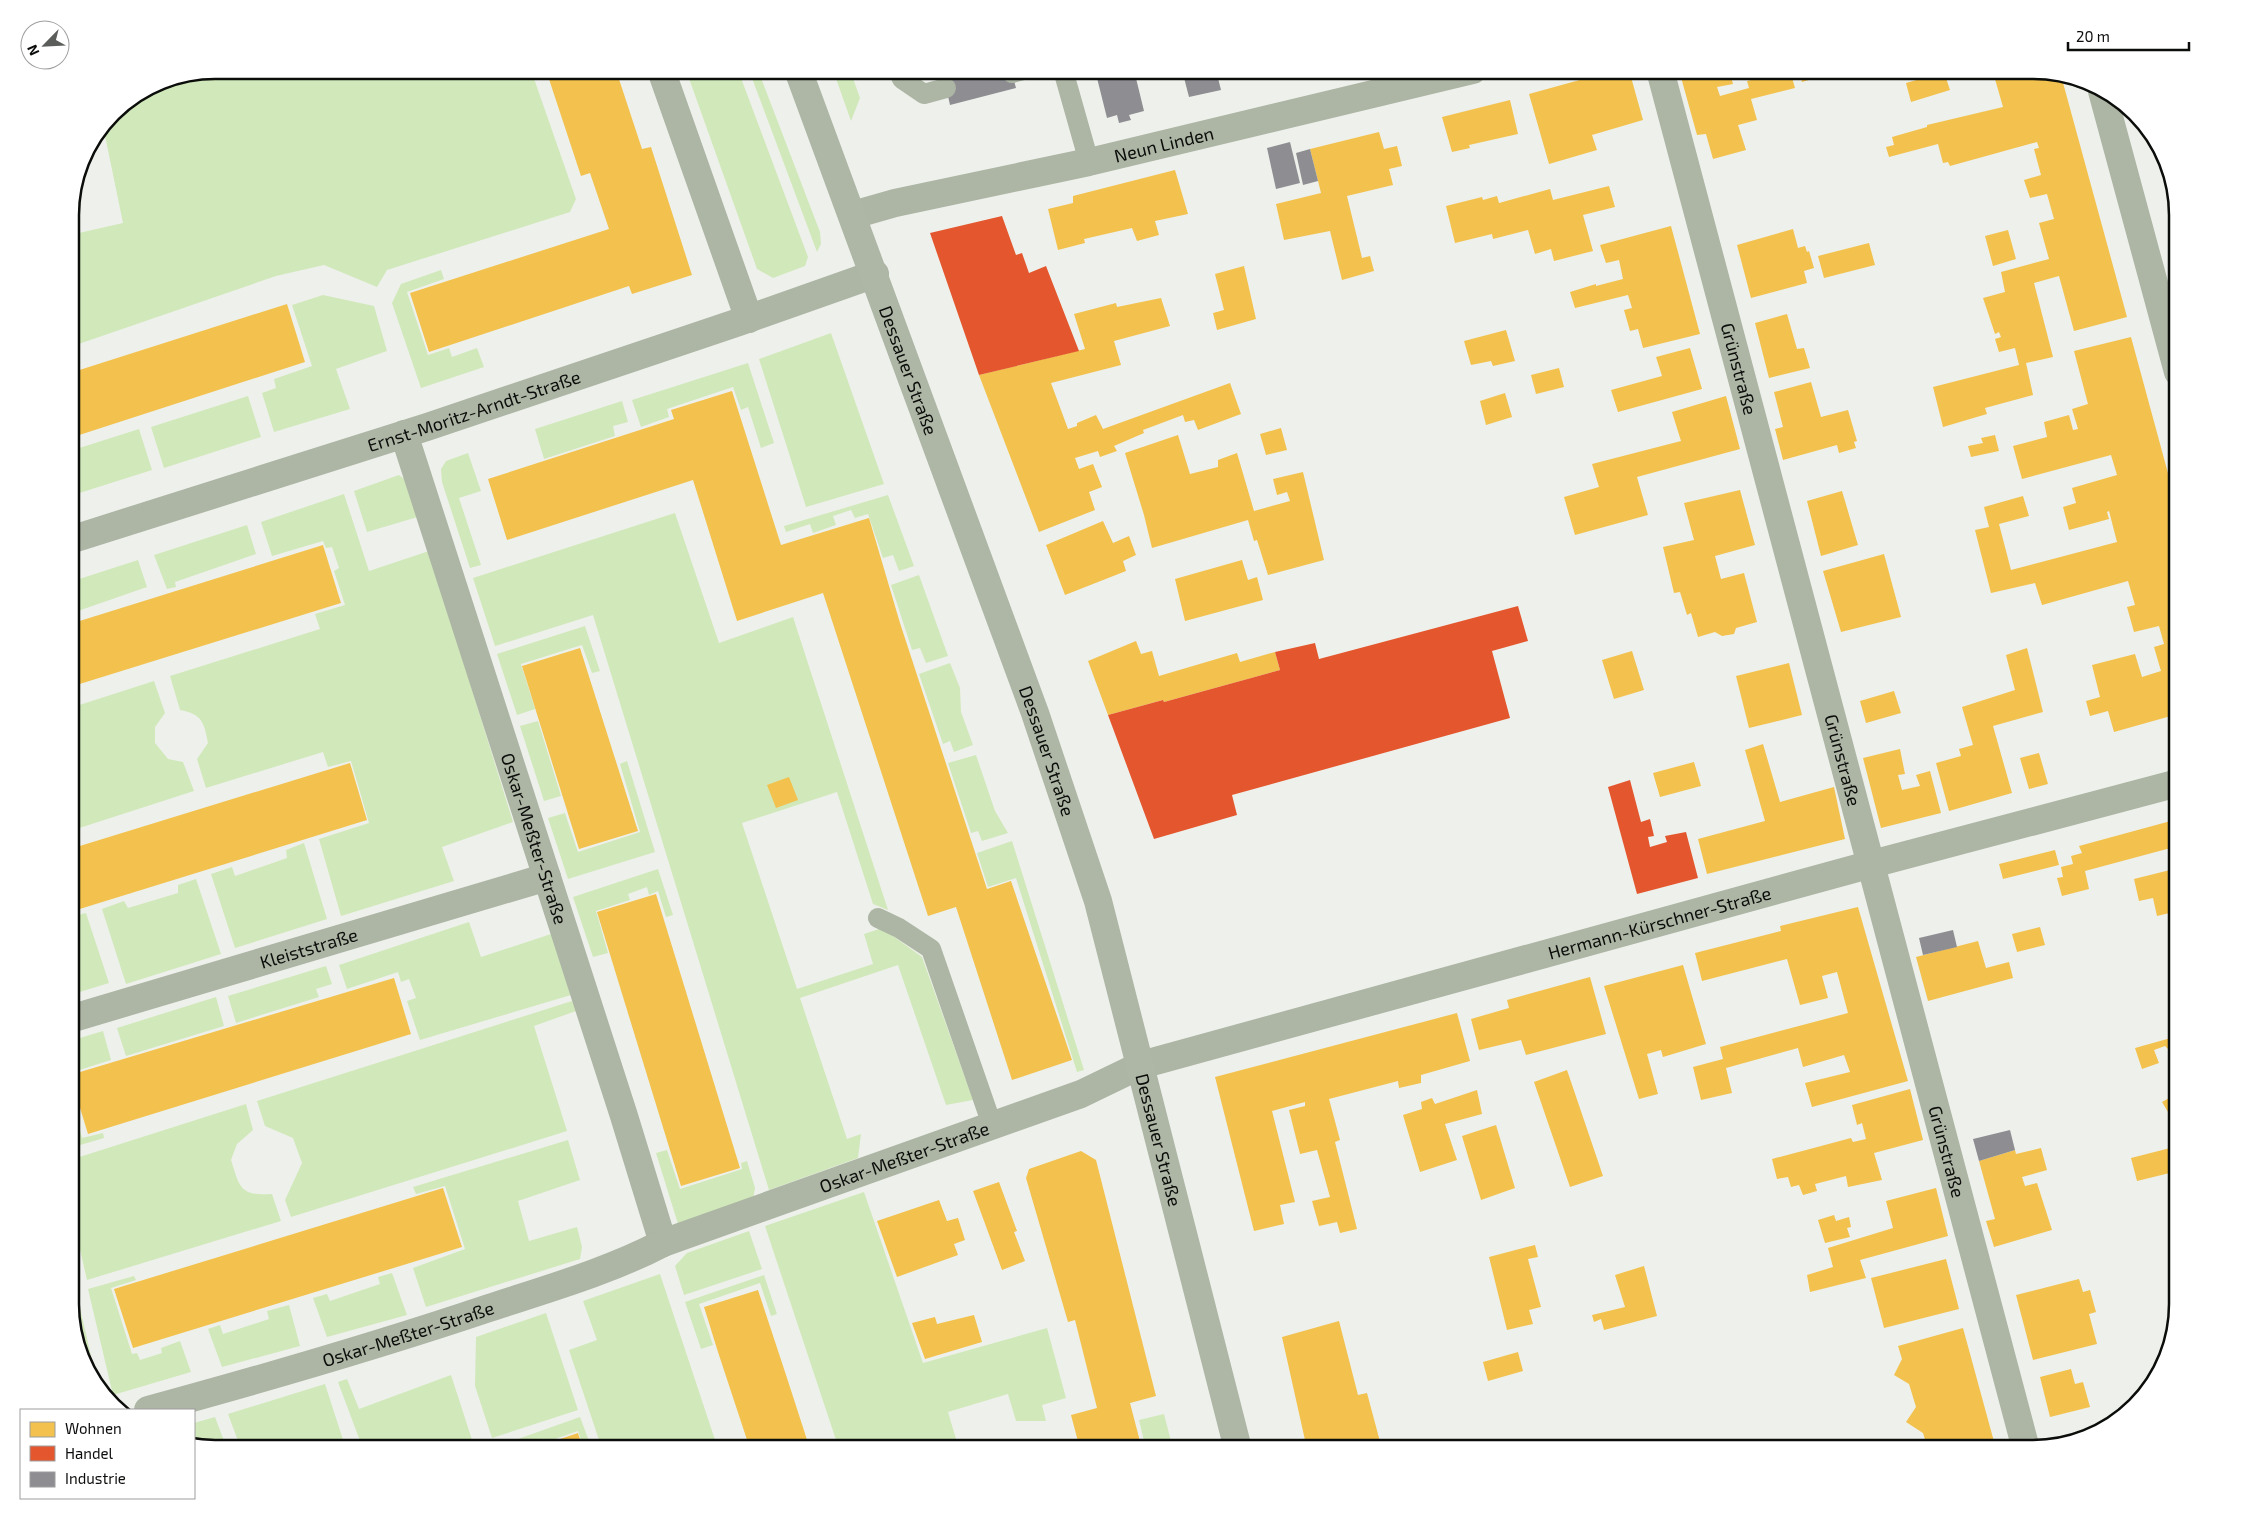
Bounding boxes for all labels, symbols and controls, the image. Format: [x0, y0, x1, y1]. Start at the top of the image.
north arrow [20, 20, 70, 70]
scale bar [2068, 20, 2189, 52]
text: 20 m [2076, 27, 2110, 45]
text: N [23, 42, 42, 59]
street label: Neun Linden [1112, 121, 1216, 167]
street label: Dessauer Straße [875, 302, 943, 438]
street label: Grünstraße [1717, 320, 1762, 417]
street label: Ernst-Moritz-Arndt-Straße [365, 365, 583, 456]
street label: Dessauer Straße [1015, 682, 1080, 819]
street label: Grünstraße [1820, 712, 1866, 808]
street label: Oskar-Meßter-Straße [497, 750, 572, 927]
street label: Hermann-Kürschner-Straße [1545, 881, 1773, 964]
street label: Kleiststraße [257, 923, 360, 973]
street label: Dessauer Straße [1131, 1071, 1187, 1209]
street label: Grünstraße [1924, 1103, 1970, 1200]
street label: Oskar-Meßter-Straße [816, 1117, 992, 1197]
street label: Oskar-Meßter-Straße [320, 1296, 497, 1371]
legend [20, 1409, 195, 1499]
text: Wohnen [65, 1419, 122, 1437]
text: Handel [65, 1444, 114, 1462]
text: Industrie [65, 1469, 126, 1487]

